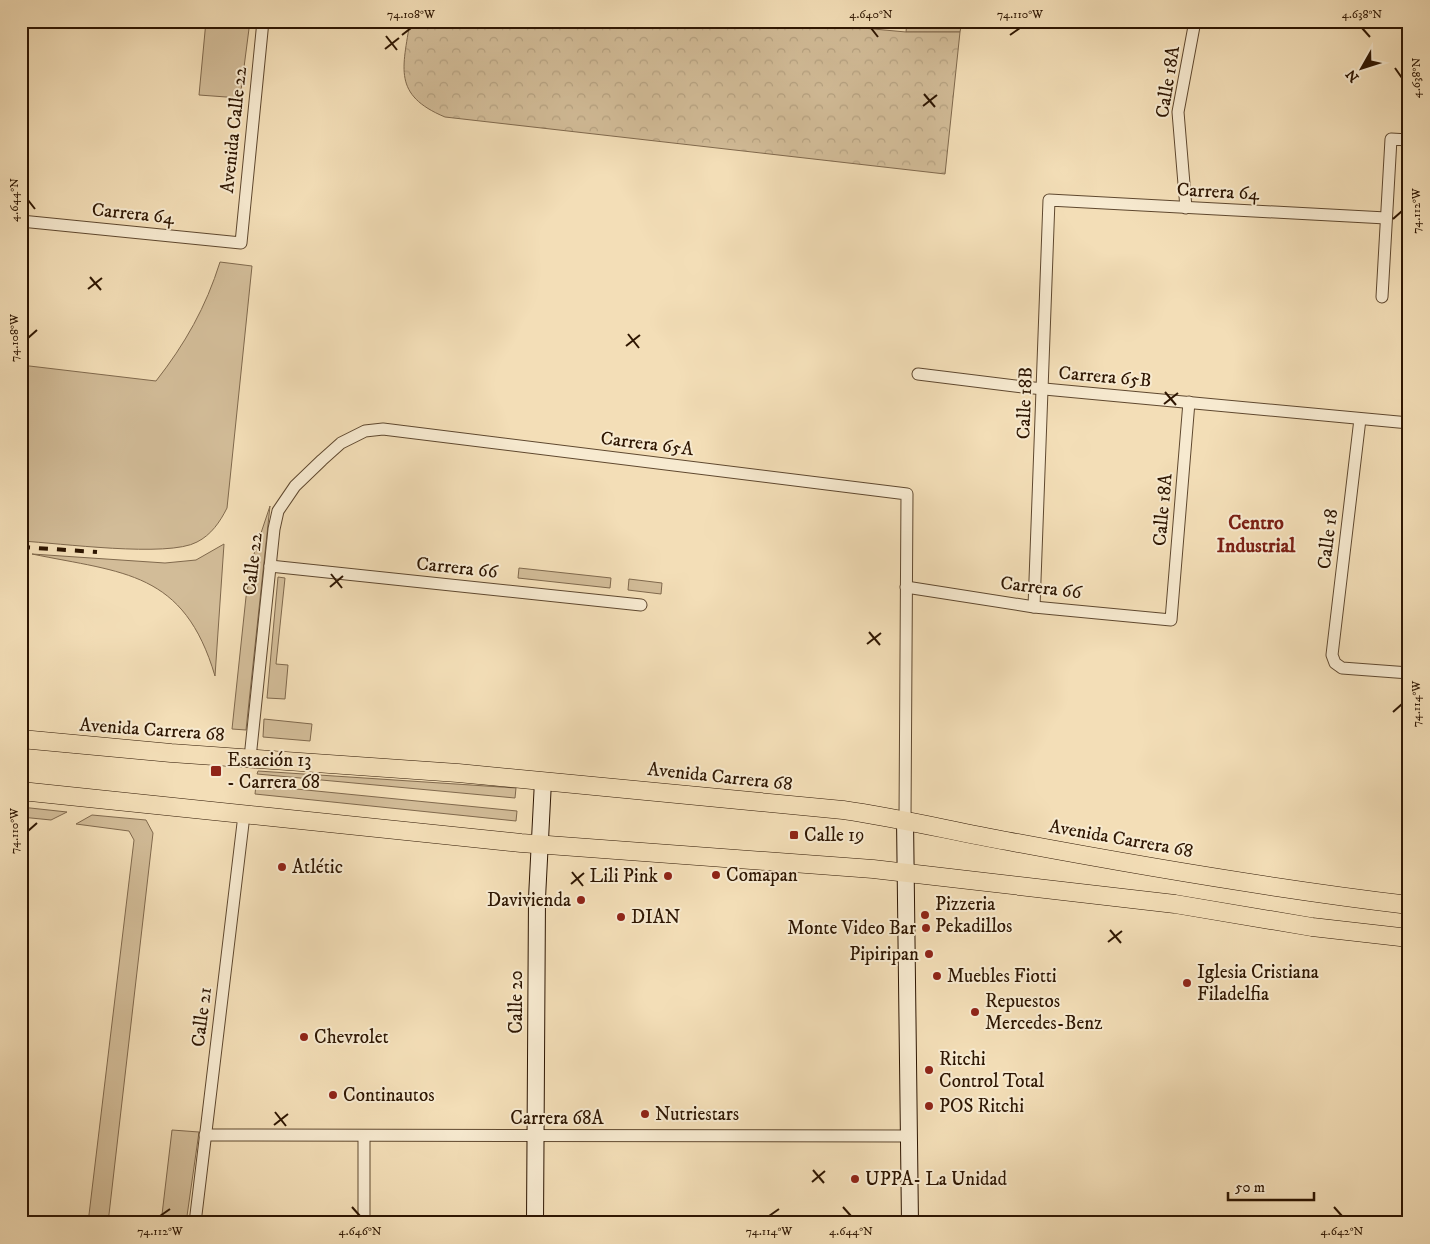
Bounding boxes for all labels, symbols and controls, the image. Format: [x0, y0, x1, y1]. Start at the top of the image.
text: 74.108°W [387, 7, 436, 22]
text: 4.640°N [849, 7, 893, 22]
text: 74.110°W [997, 7, 1044, 22]
text: 4.638°N [1342, 7, 1382, 22]
north arrow [1338, 42, 1388, 92]
street label: Calle 18A [1151, 43, 1185, 120]
text: 4.638°N [1409, 58, 1424, 98]
street label: Avenida Calle 22 [216, 65, 252, 194]
text: N [1342, 65, 1363, 86]
text: 4.644°N [7, 178, 22, 222]
street label: Carrera 64 [1176, 178, 1261, 206]
text: 74.112°W [1409, 187, 1424, 234]
street label: Carrera 64 [91, 198, 176, 230]
text: 74.108°W [7, 313, 22, 362]
street label: Carrera 65B [1058, 361, 1152, 393]
street label: Calle 18B [1012, 366, 1038, 440]
street label: Carrera 65A [599, 427, 696, 461]
street label: Calle 18A [1148, 472, 1178, 547]
street label: Calle 18 [1313, 508, 1343, 570]
district label: Centro Industrial [1217, 511, 1296, 559]
street label: Calle 22 [238, 531, 268, 596]
street label: Carrera 66 [415, 552, 500, 584]
street label: Carrera 66 [999, 572, 1084, 605]
text: 74.114°W [1409, 680, 1424, 727]
street label: Avenida Carrera 68 [79, 713, 225, 747]
place label: Estación 13 - Carrera 68 [227, 749, 320, 794]
street label: Avenida Carrera 68 [646, 758, 794, 796]
marker: Estación 13 - Carrera 68 [209, 764, 223, 778]
text: 74.110°W [7, 807, 22, 854]
street label: Avenida Carrera 68 [1047, 815, 1195, 863]
place label: Calle 19 [804, 824, 864, 847]
marker: Calle 19 [788, 829, 800, 841]
place label: Atlétic [292, 856, 343, 879]
marker: Atlétic [276, 861, 288, 873]
place label: Comapan [726, 864, 798, 887]
place label: Lili Pink [589, 865, 659, 888]
marker: Comapan [710, 869, 722, 881]
marker: Lili Pink [662, 870, 674, 882]
place label: Davivienda [487, 889, 571, 912]
place label: Pizzeria Pekadillos [935, 893, 1012, 938]
marker: Davivienda [575, 894, 587, 906]
place label: DIAN [631, 906, 680, 929]
marker: Pizzeria Pekadillos [919, 909, 931, 921]
marker: DIAN [615, 911, 627, 923]
place label: Monte Video Bar [787, 917, 916, 940]
marker: Monte Video Bar [920, 922, 932, 934]
place label: Pipiripan [849, 943, 919, 966]
marker: Pipiripan [923, 948, 935, 960]
place label: Iglesia Cristiana Filadelfia [1197, 961, 1319, 1006]
place label: Muebles Fiotti [947, 965, 1057, 988]
street label: Calle 20 [505, 970, 528, 1034]
marker: Muebles Fiotti [931, 970, 943, 982]
marker: Iglesia Cristiana Filadelfia [1181, 977, 1193, 989]
street label: Calle 21 [187, 986, 217, 1048]
place label: Repuestos Mercedes-Benz [985, 990, 1102, 1035]
marker: Repuestos Mercedes-Benz [969, 1006, 981, 1018]
place label: Chevrolet [314, 1026, 389, 1049]
marker: Chevrolet [298, 1031, 310, 1043]
place label: Ritchi Control Total [939, 1048, 1045, 1093]
marker: Ritchi Control Total [923, 1064, 935, 1076]
place label: Continautos [343, 1084, 435, 1107]
marker: Continautos [327, 1089, 339, 1101]
place label: POS Ritchi [939, 1095, 1024, 1118]
marker: POS Ritchi [923, 1100, 935, 1112]
place label: Nutriestars [655, 1103, 739, 1126]
street label: Carrera 68A [510, 1107, 605, 1130]
marker: Nutriestars [639, 1108, 651, 1120]
place label: UPPA- La Unidad [865, 1168, 1008, 1191]
scale bar [1228, 1169, 1314, 1201]
marker: UPPA- La Unidad [849, 1173, 861, 1185]
text: 50 m [1235, 1178, 1265, 1197]
text: 74.112°W [137, 1224, 184, 1239]
text: 4.646°N [338, 1224, 382, 1239]
text: 74.114°W [746, 1224, 793, 1239]
text: 4.644°N [829, 1224, 873, 1239]
text: 4.642°N [1321, 1224, 1364, 1239]

